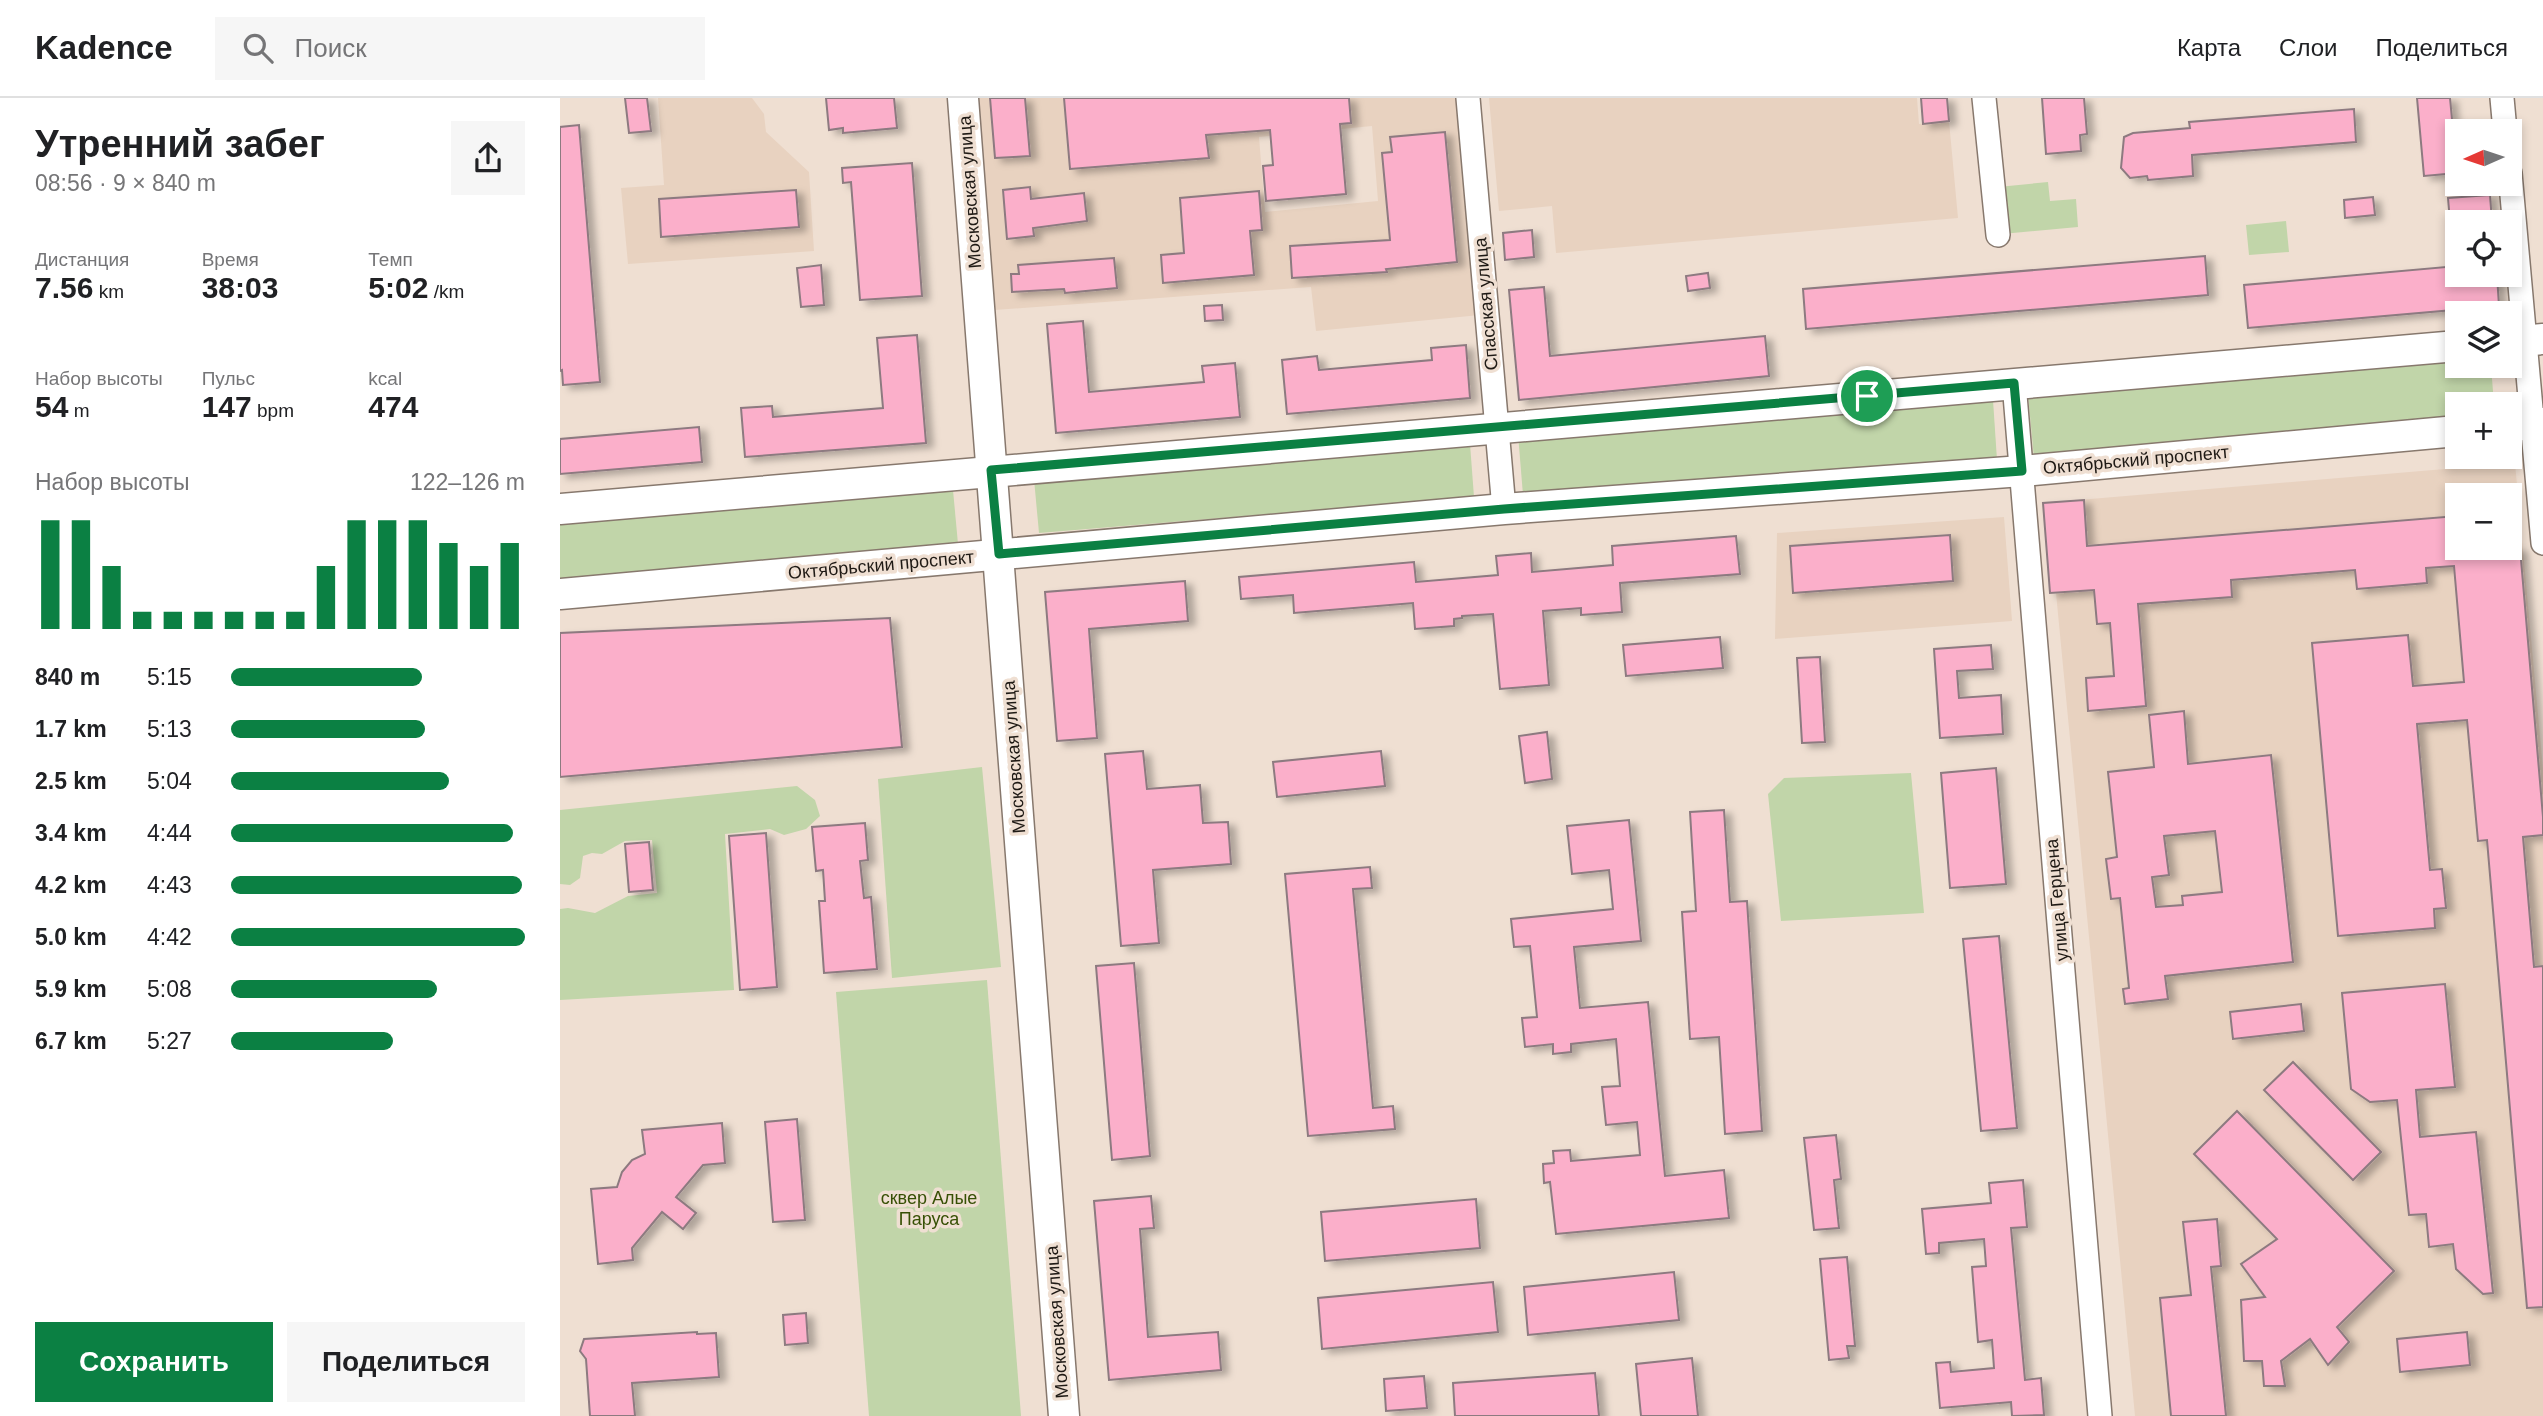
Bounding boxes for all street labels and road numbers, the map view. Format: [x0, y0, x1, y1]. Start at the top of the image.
street label: Московская улица [955, 114, 985, 269]
street label: Спасская улица [1470, 236, 1502, 371]
street label: Октябрьский проспект [2042, 442, 2230, 478]
street label: Октябрьский проспект [787, 547, 975, 583]
street label: Московская улица [999, 679, 1029, 834]
street label: улица Герцена [2042, 837, 2072, 962]
street label: Московская улица [1042, 1244, 1072, 1399]

